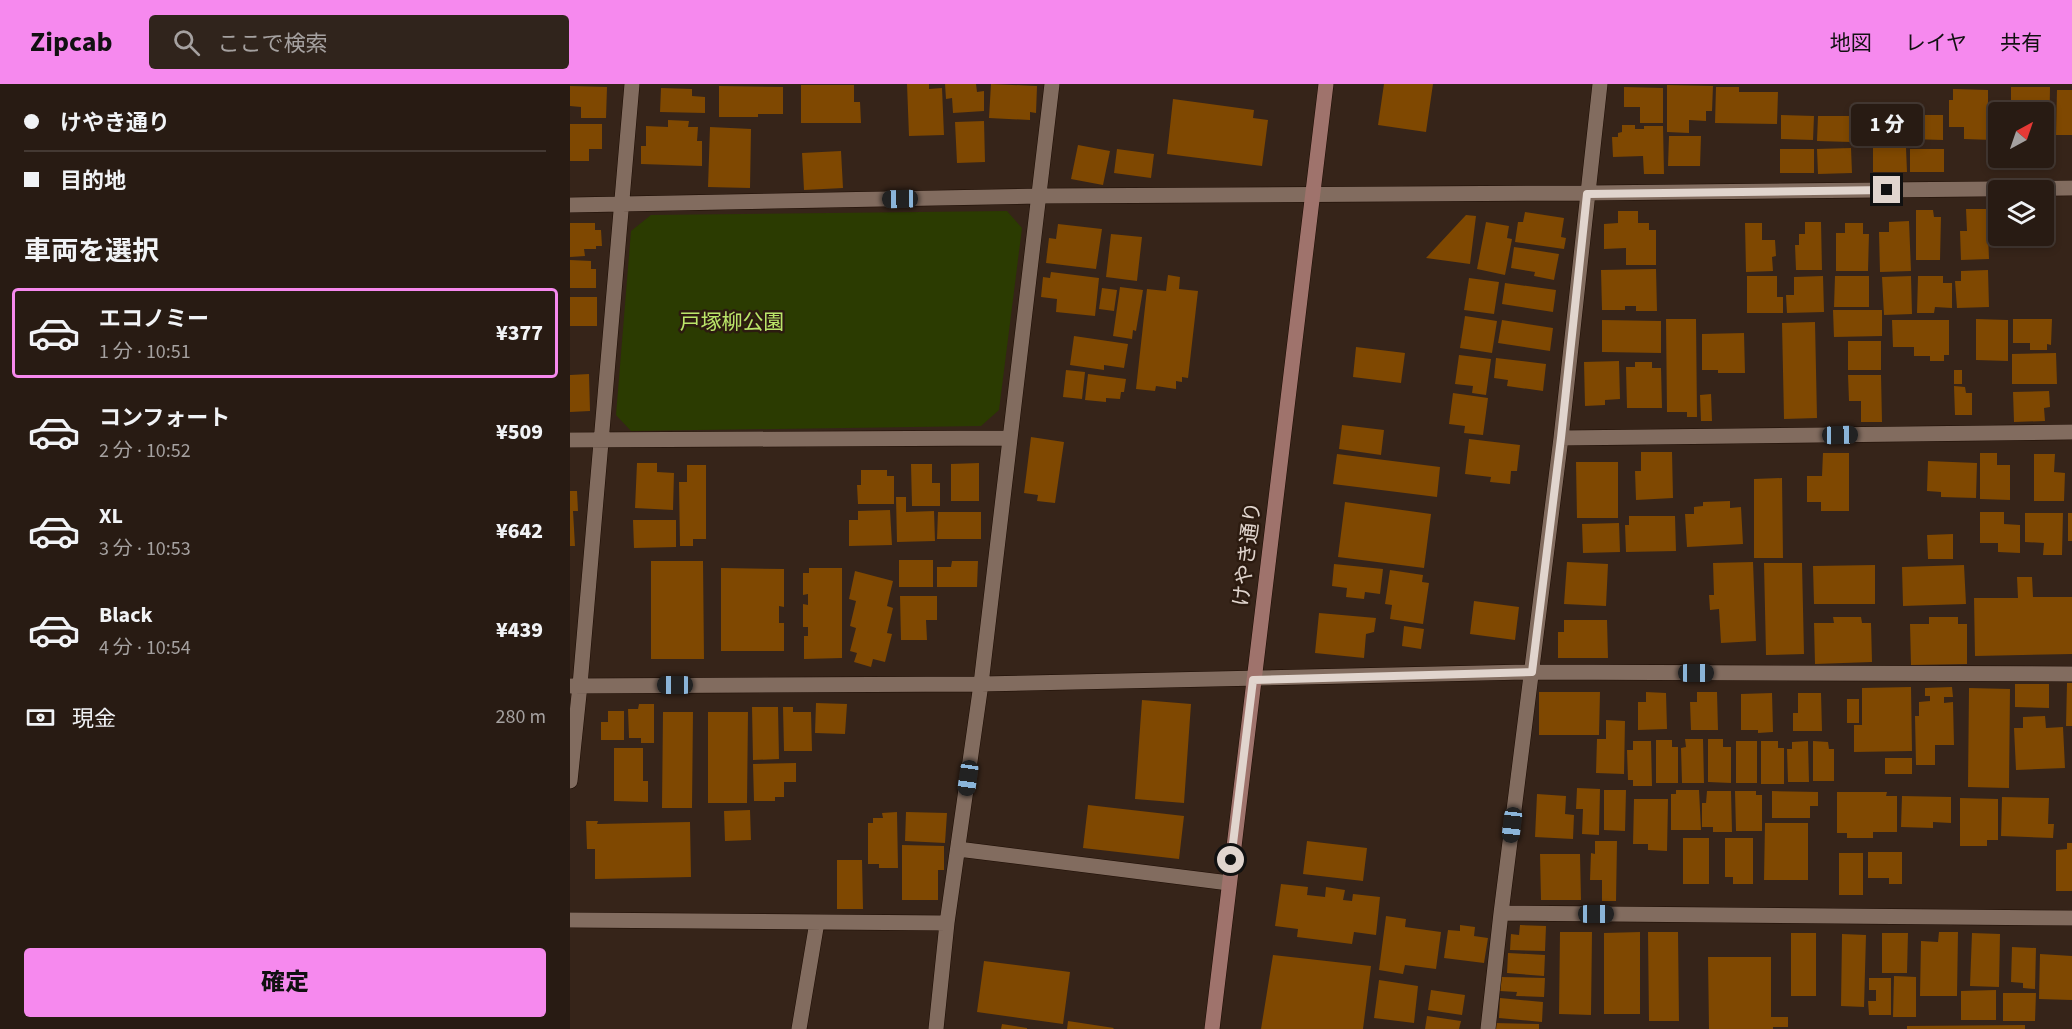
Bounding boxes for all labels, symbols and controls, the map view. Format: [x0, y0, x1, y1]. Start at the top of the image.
search box [149, 15, 569, 69]
text: Zipcab [30, 22, 113, 62]
icon: search [170, 26, 203, 59]
text: ここで検索 [218, 28, 328, 60]
text: 地図 [1830, 28, 1872, 58]
text: レイヤ [1905, 28, 1967, 58]
text: 共有 [2000, 28, 2042, 58]
north arrow [1988, 102, 2054, 168]
map controls [1988, 102, 2054, 246]
callout: 1 分 [1851, 103, 1923, 145]
text: けやき通り [60, 107, 170, 139]
text: 1 分 [1870, 111, 1904, 139]
text: 目的地 [60, 165, 126, 197]
route end [1873, 176, 1900, 203]
button: layers [1988, 180, 2054, 246]
car [882, 190, 918, 208]
text: 車両を選択 [24, 232, 159, 271]
text: エコノミー [99, 303, 209, 335]
icon: car [27, 306, 81, 360]
park label: 戸塚柳公園 [680, 307, 785, 337]
text: ¥377 [496, 317, 543, 349]
text: 1 分 · 10:51 [99, 338, 191, 366]
text: コンフォート [99, 402, 230, 434]
icon: car [27, 405, 81, 459]
text: ¥509 [496, 416, 543, 448]
car [1822, 426, 1858, 444]
text: 2 分 · 10:52 [99, 437, 191, 465]
text: XL [99, 500, 123, 532]
street label: けやき通り [1226, 500, 1268, 608]
icon: car [27, 504, 81, 558]
text: ¥642 [496, 515, 543, 547]
text: 3 分 · 10:53 [99, 535, 191, 563]
text: Black [99, 599, 153, 631]
icon: car [27, 603, 81, 657]
text: ¥439 [496, 614, 543, 646]
text: 4 分 · 10:54 [99, 634, 191, 662]
car [1678, 664, 1714, 682]
car [657, 676, 693, 694]
icon: cash [24, 701, 57, 734]
text: 現金 [72, 703, 116, 735]
text: 280 m [496, 703, 546, 731]
car [957, 759, 979, 797]
car [1501, 806, 1523, 844]
route start [1217, 846, 1244, 873]
car [1578, 905, 1614, 923]
button: 確定 [24, 948, 546, 1017]

